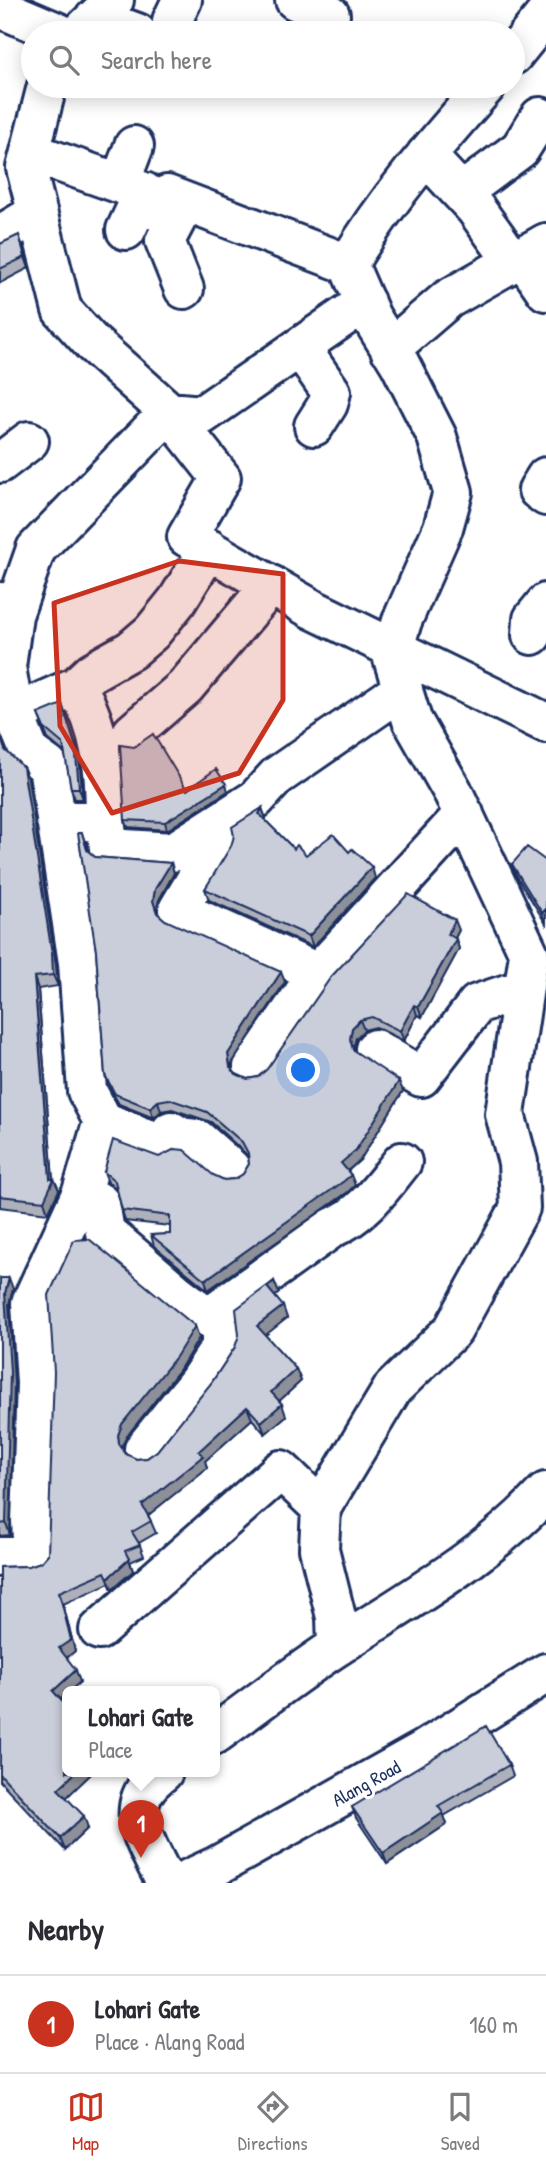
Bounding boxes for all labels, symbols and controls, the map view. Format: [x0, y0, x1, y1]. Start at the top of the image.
search box [21, 21, 525, 98]
icon: search [45, 41, 83, 79]
text: Search here [101, 42, 212, 77]
your location [286, 1053, 320, 1087]
popup [62, 1686, 220, 1777]
text: Lohari Gate [88, 1699, 194, 1734]
text: Place [88, 1734, 133, 1765]
street label: Alang Road [327, 1753, 405, 1812]
pin: 1 [118, 1800, 164, 1858]
text: Nearby [28, 1909, 104, 1949]
text: Lohari Gate [95, 1991, 200, 2026]
text: 1 [47, 2009, 55, 2040]
text: 160 m [469, 2009, 518, 2040]
text: Place · Alang Road [95, 2026, 244, 2057]
tab: Map [67, 2088, 105, 2156]
tab: Directions [238, 2088, 308, 2156]
tab: Saved [441, 2088, 479, 2156]

